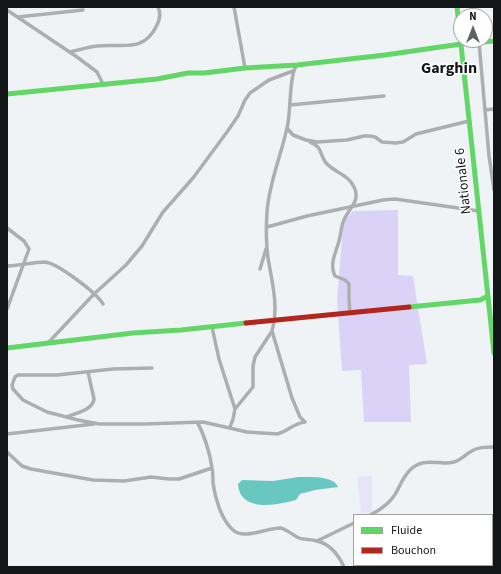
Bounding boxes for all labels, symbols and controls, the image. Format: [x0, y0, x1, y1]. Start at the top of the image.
north arrow [453, 8, 493, 48]
text: N [469, 9, 477, 24]
district label: Garghin [421, 59, 477, 79]
street label: Nationale 6 [452, 147, 476, 215]
legend [353, 514, 493, 566]
text: Fluide [391, 522, 422, 539]
text: Bouchon [391, 542, 436, 559]

